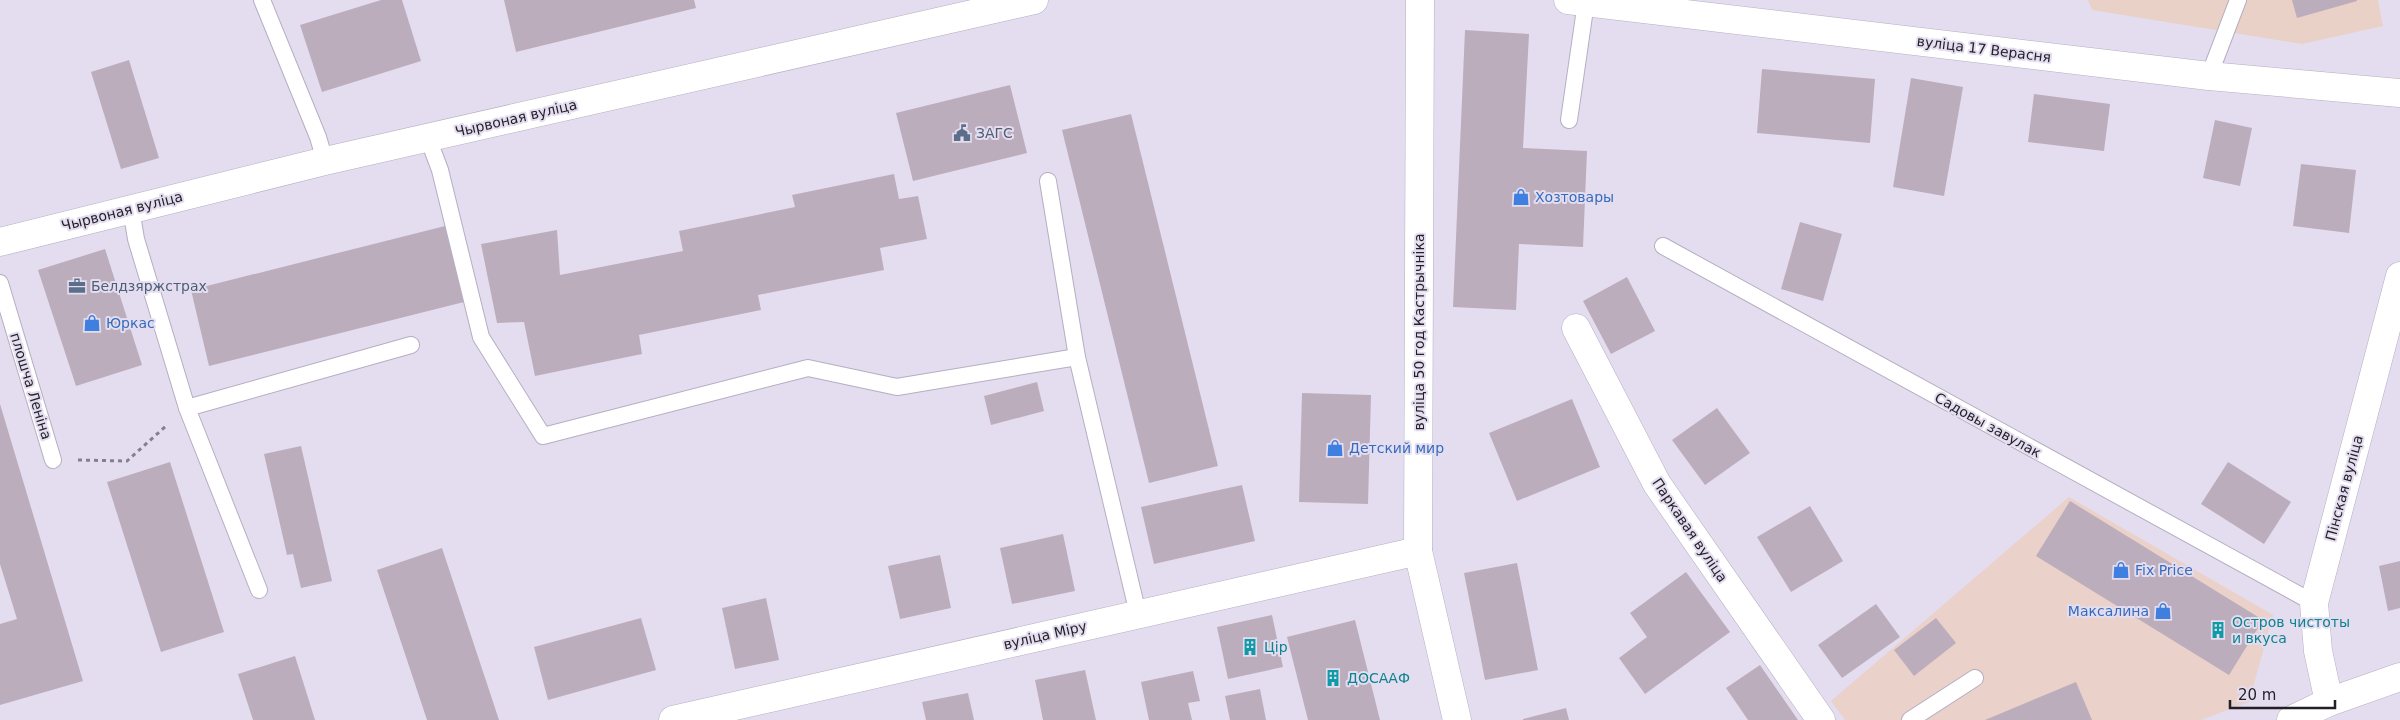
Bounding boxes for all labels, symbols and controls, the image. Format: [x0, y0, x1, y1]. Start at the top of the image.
street label: вуліца 17 Верасня [1916, 33, 2052, 65]
street label: Чырвоная вуліца [454, 96, 578, 140]
public building icon: ЗАГС [952, 123, 972, 143]
place label: ЗАГС [976, 125, 1013, 141]
shop icon: Хозтовары [1511, 187, 1531, 207]
street label: Чырвоная вуліца [60, 188, 184, 234]
place label: Хозтовары [1535, 189, 1614, 205]
street label: вуліца 50 год Кастрычніка [1411, 234, 1427, 430]
office icon: Белдзяржстрах [67, 276, 87, 296]
place label: Белдзяржстрах [91, 278, 207, 294]
shop icon: Юркас [82, 313, 102, 333]
place label: Юркас [106, 315, 155, 331]
street label: плошча Леніна [7, 331, 55, 441]
street label: Садовы завулак [1932, 389, 2044, 461]
street label: Пінская вуліца [2322, 433, 2366, 543]
shop icon: Детский мир [1325, 438, 1345, 458]
place label: Детский мир [1349, 440, 1444, 456]
street label: Паркавая вуліца [1649, 475, 1731, 585]
shop icon: Fix Price [2111, 560, 2131, 580]
place label: Fix Price [2135, 562, 2193, 578]
shop icon: Максалина [2153, 601, 2173, 621]
place label: Максалина [2068, 603, 2149, 619]
place label: Остров чистоты и вкуса [2232, 614, 2350, 646]
street label: вуліца Міру [1002, 618, 1088, 652]
building icon: Остров чистоты и вкуса [2208, 620, 2228, 640]
building icon: Цір [1240, 637, 1260, 657]
place label: Цір [1264, 639, 1288, 655]
building icon: ДОСААФ [1323, 668, 1343, 688]
place label: ДОСААФ [1347, 670, 1410, 686]
scale bar [2230, 678, 2335, 710]
text: 20 m [2238, 686, 2276, 704]

